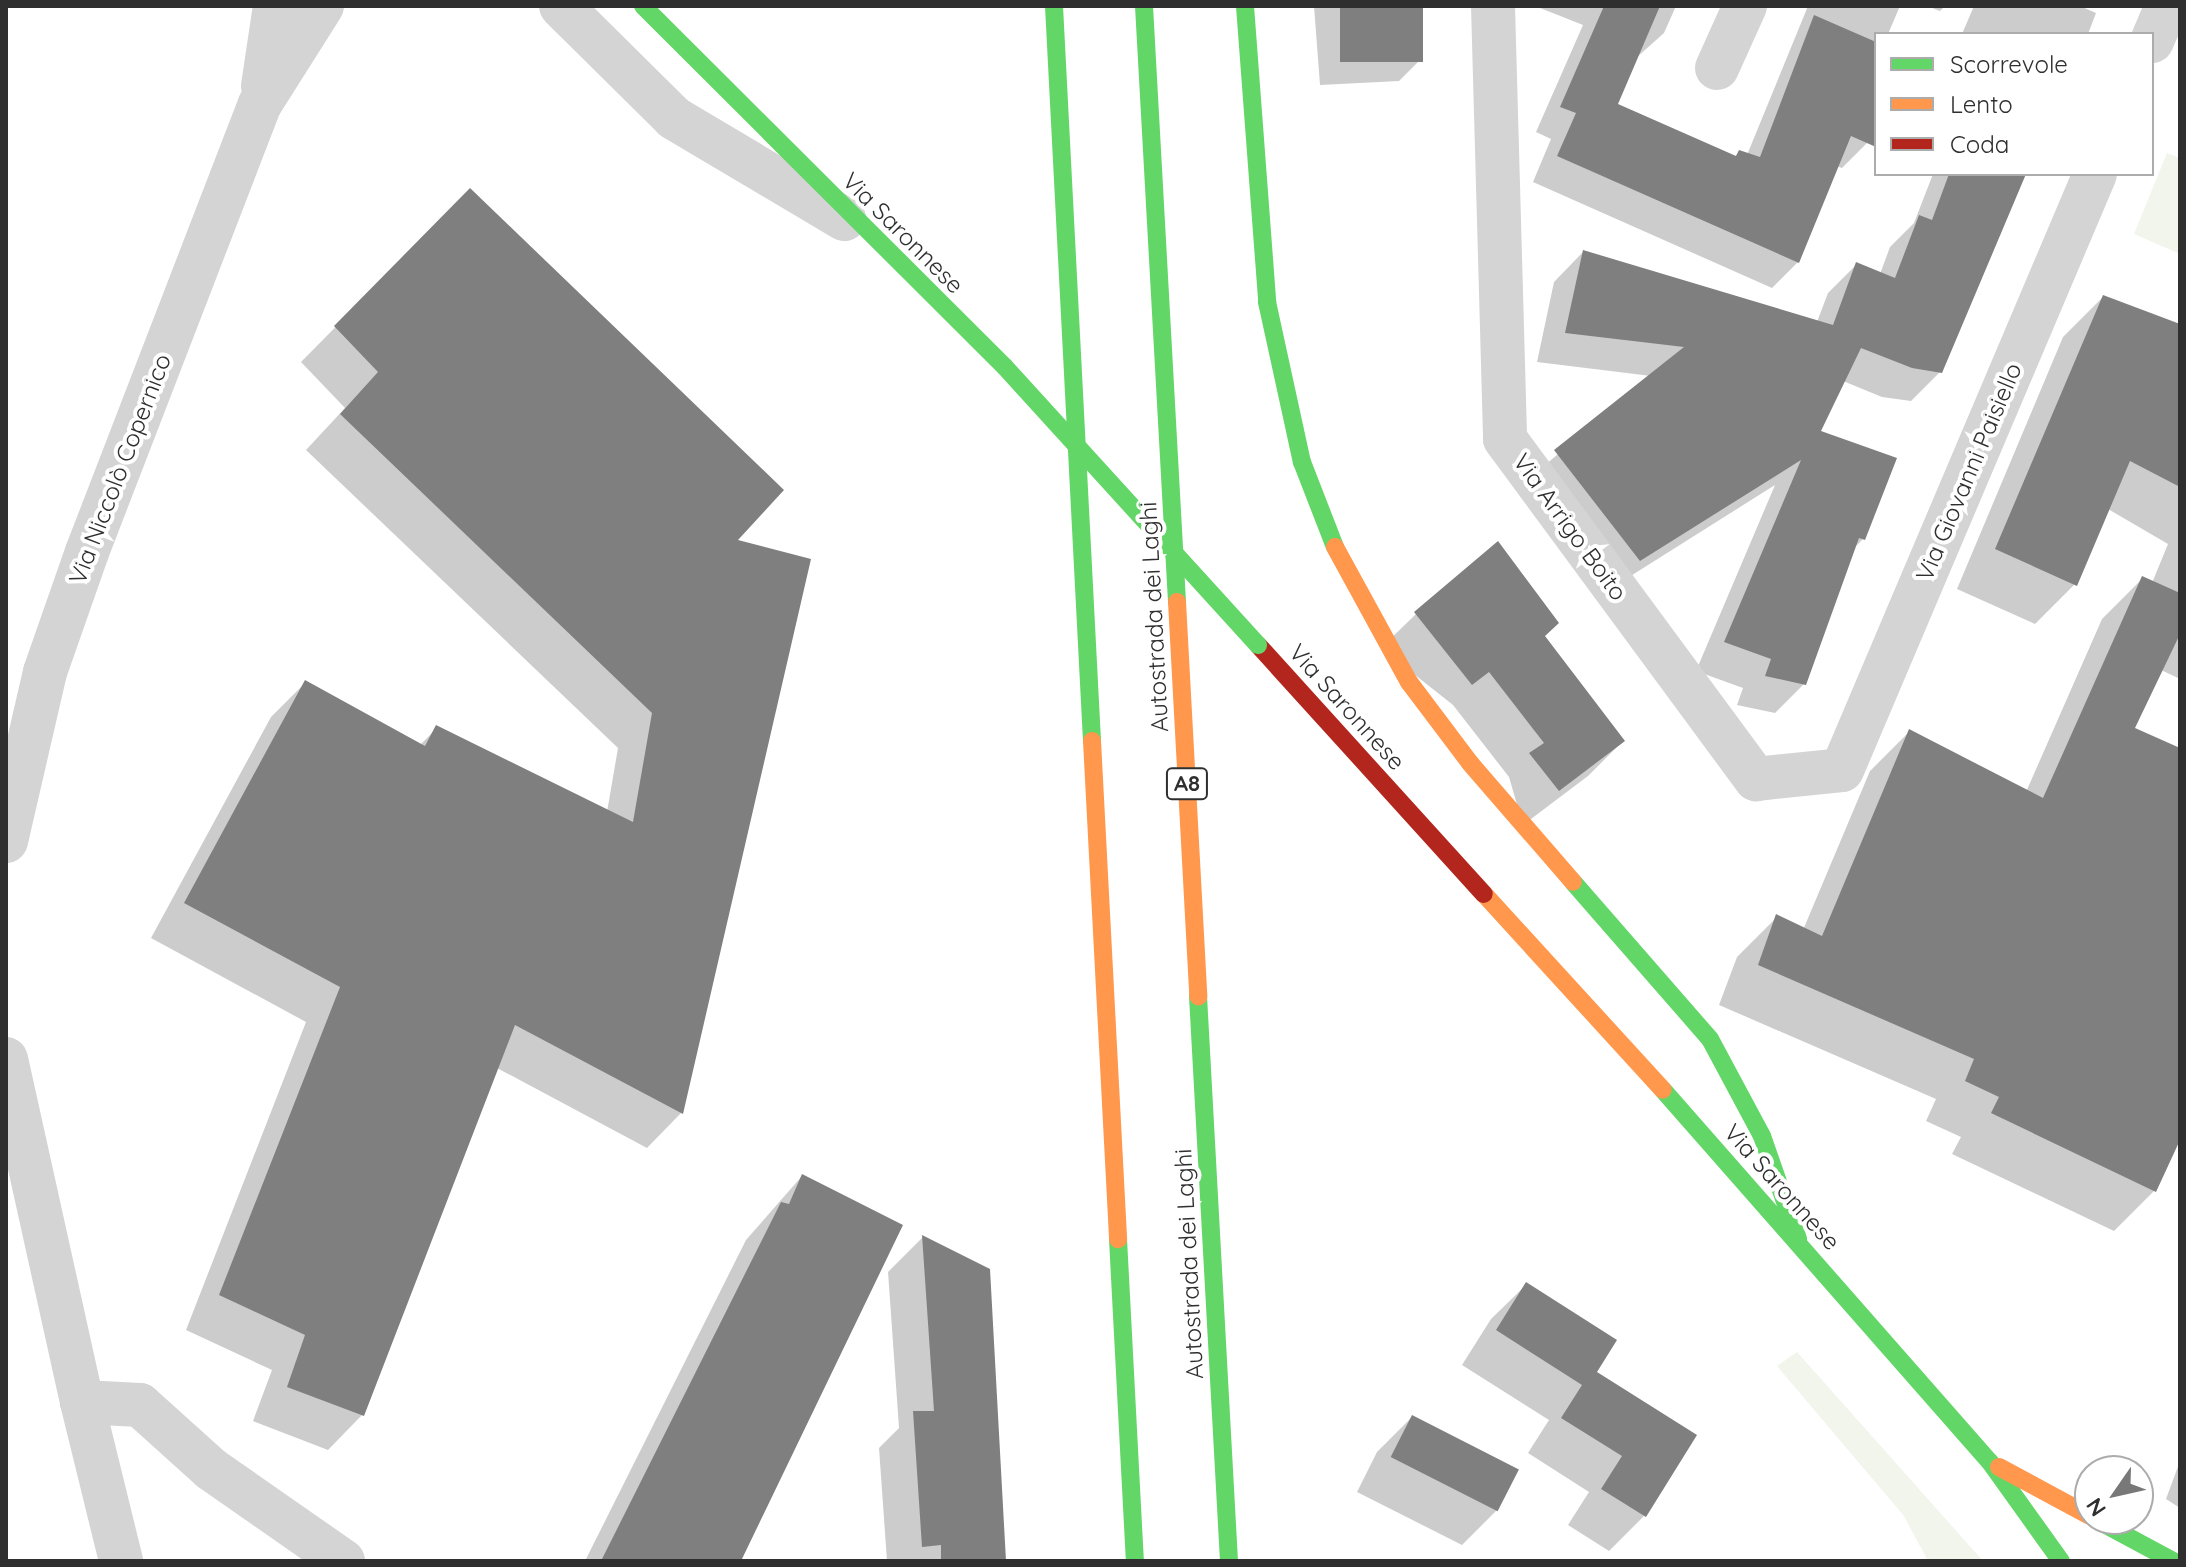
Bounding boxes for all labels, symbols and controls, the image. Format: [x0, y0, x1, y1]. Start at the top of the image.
legend [1874, 32, 2154, 176]
text: Scorrevole [1950, 49, 2068, 79]
text: Lento [1950, 89, 2013, 119]
text: Coda [1950, 129, 2009, 159]
street label: Via Saronnese [836, 166, 970, 300]
street label: Via Niccolò Copernico [63, 350, 177, 588]
street label: Via Giovanni Paisiello [1910, 359, 2028, 585]
street label: Via Arrigo Boito [1507, 448, 1633, 606]
street label: Autostrada dei Laghi [1134, 501, 1174, 733]
street label: Via Saronnese [1283, 638, 1411, 776]
road number: A8 [1165, 766, 1209, 802]
street label: Via Saronnese [1718, 1118, 1846, 1256]
street label: Autostrada dei Laghi [1169, 1148, 1209, 1380]
north arrow [2074, 1455, 2154, 1535]
text: N [2080, 1493, 2112, 1522]

